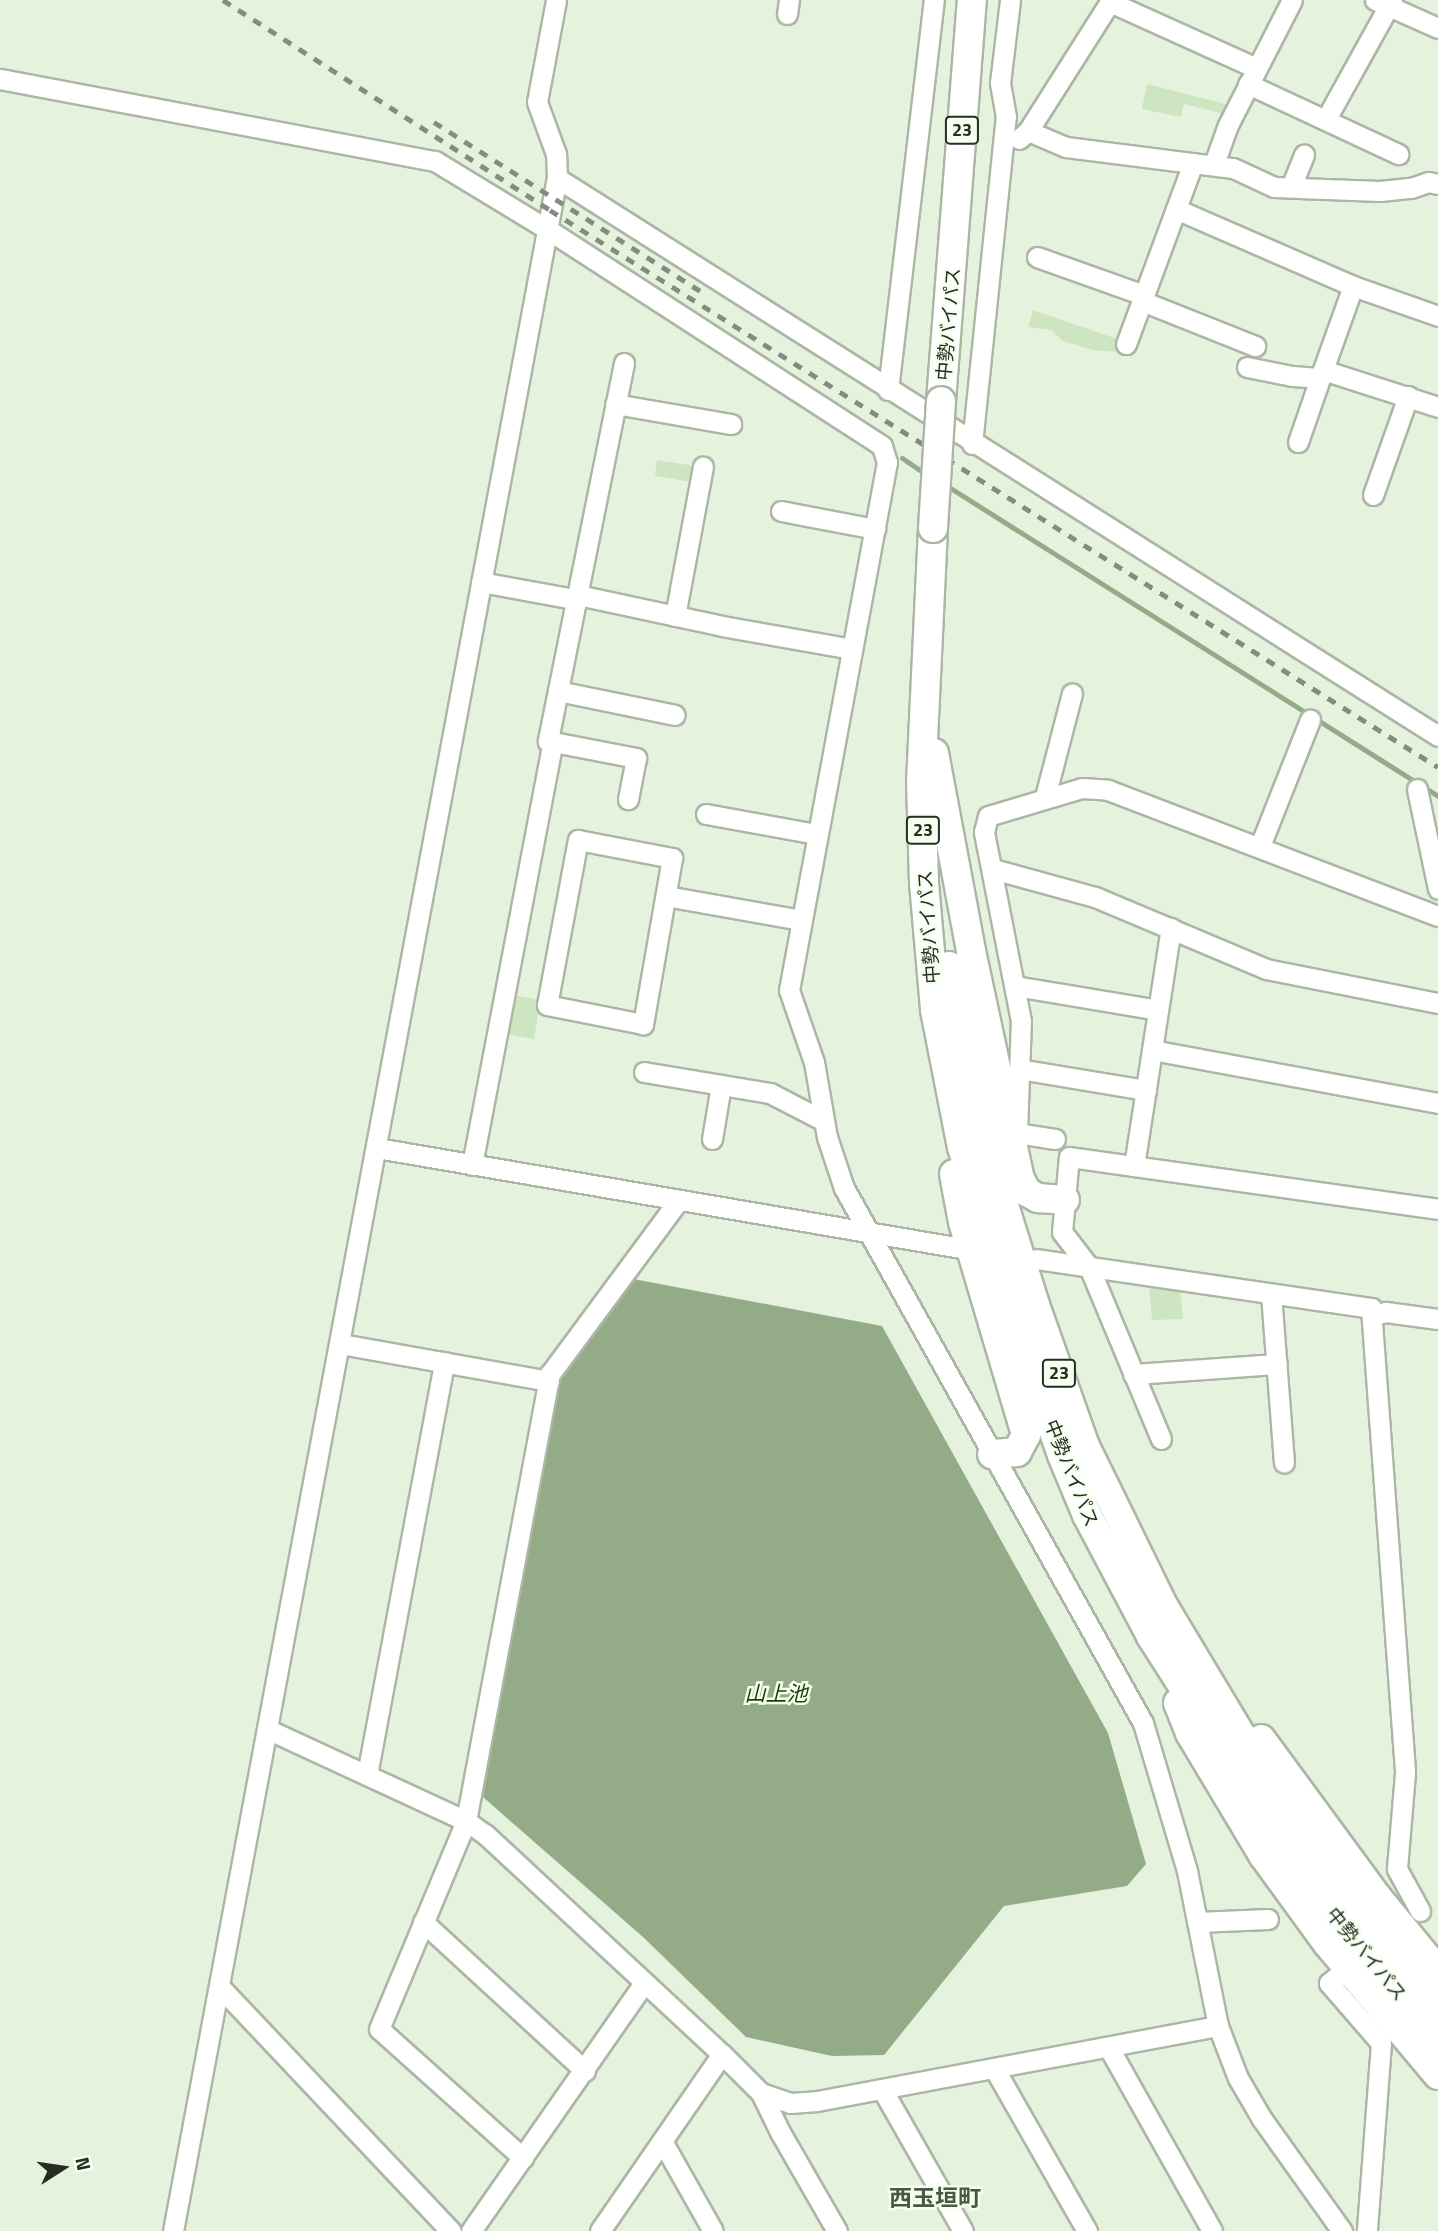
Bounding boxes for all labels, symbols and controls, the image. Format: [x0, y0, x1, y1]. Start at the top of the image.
road number: 23 [944, 116, 979, 145]
street label: 中勢バイパス [932, 266, 964, 382]
road number: 23 [906, 816, 940, 844]
street label: 中勢バイパス [913, 869, 943, 985]
road number: 23 [1042, 1358, 1076, 1388]
street label: 中勢バイパス [1040, 1416, 1104, 1530]
water label: 山上池 [745, 1680, 807, 1706]
street label: 中勢バイパス [1322, 1903, 1412, 2005]
north arrow [28, 2133, 98, 2203]
text: N [68, 2154, 100, 2173]
district label: 西玉垣町 [889, 2184, 981, 2212]

